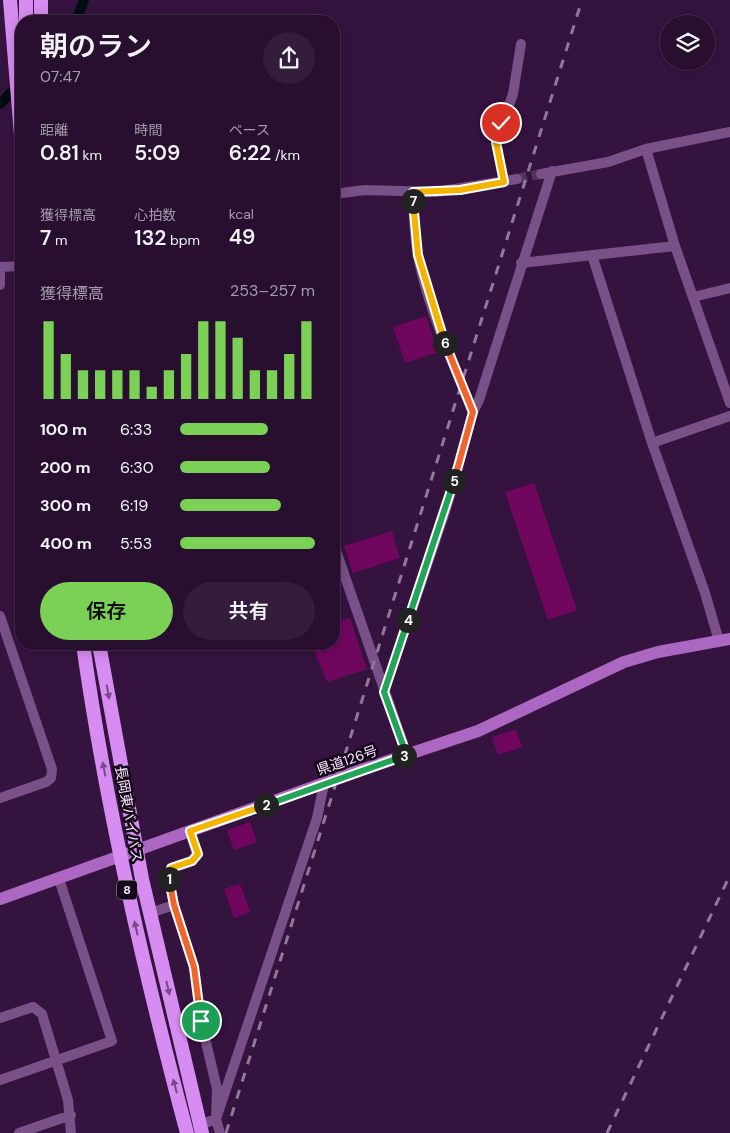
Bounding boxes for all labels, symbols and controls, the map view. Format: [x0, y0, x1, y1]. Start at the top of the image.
map controls [660, 15, 715, 70]
button: layers [660, 15, 715, 70]
text: 朝のラン [40, 28, 152, 65]
button: share [263, 32, 315, 84]
text: 07:47 [40, 66, 81, 87]
pin [480, 102, 522, 144]
icon: check [487, 109, 515, 137]
text: 距離 [40, 121, 68, 139]
text: 時間 [134, 121, 162, 139]
text: ペース [229, 121, 270, 139]
text: 0.81 [40, 139, 79, 167]
text: 5:09 [134, 139, 180, 167]
text: 6:22 [229, 139, 271, 167]
text: km [79, 146, 102, 164]
text: /km [271, 146, 300, 164]
pin: 7 [400, 188, 426, 214]
text: 7 [410, 192, 417, 210]
text: kcal [229, 205, 254, 223]
text: 獲得標高 [40, 206, 96, 224]
text: 心拍数 [134, 206, 176, 224]
text: 49 [229, 223, 255, 251]
text: 7 [40, 224, 51, 252]
text: 132 [134, 224, 166, 252]
text: m [51, 231, 67, 249]
text: bpm [166, 231, 200, 249]
text: 253–257 m [230, 280, 315, 301]
text: 獲得標高 [40, 283, 104, 304]
pin: 6 [432, 330, 458, 356]
text: 6 [441, 334, 450, 352]
text: 100 m [40, 419, 87, 440]
text: 6:33 [120, 419, 152, 440]
text: 200 m [40, 457, 91, 478]
text: 6:30 [120, 457, 154, 478]
pin: 5 [442, 468, 466, 494]
text: 5 [450, 472, 459, 490]
text: 300 m [40, 495, 91, 516]
text: 6:19 [120, 495, 148, 516]
text: 400 m [40, 533, 92, 554]
text: 5:53 [120, 533, 152, 554]
button: 保存 [40, 582, 173, 640]
button: 共有 [183, 582, 315, 640]
pin: 4 [396, 608, 420, 632]
text: 4 [404, 611, 413, 629]
one-way arrow [104, 684, 112, 700]
street label: 県道126号 [314, 741, 380, 779]
pin: 3 [392, 744, 416, 768]
text: 3 [400, 747, 409, 765]
one-way arrow [100, 760, 108, 776]
street label: 長岡東バイパス [112, 764, 146, 864]
pin: 2 [254, 792, 278, 818]
text: 2 [262, 796, 271, 814]
pin: 1 [156, 866, 182, 892]
text: 1 [167, 870, 172, 888]
road number: 8 [117, 880, 137, 900]
one-way arrow [132, 921, 140, 936]
one-way arrow [164, 981, 172, 996]
pin [180, 1000, 222, 1042]
icon: arrive [187, 1007, 215, 1035]
one-way arrow [171, 1078, 179, 1093]

